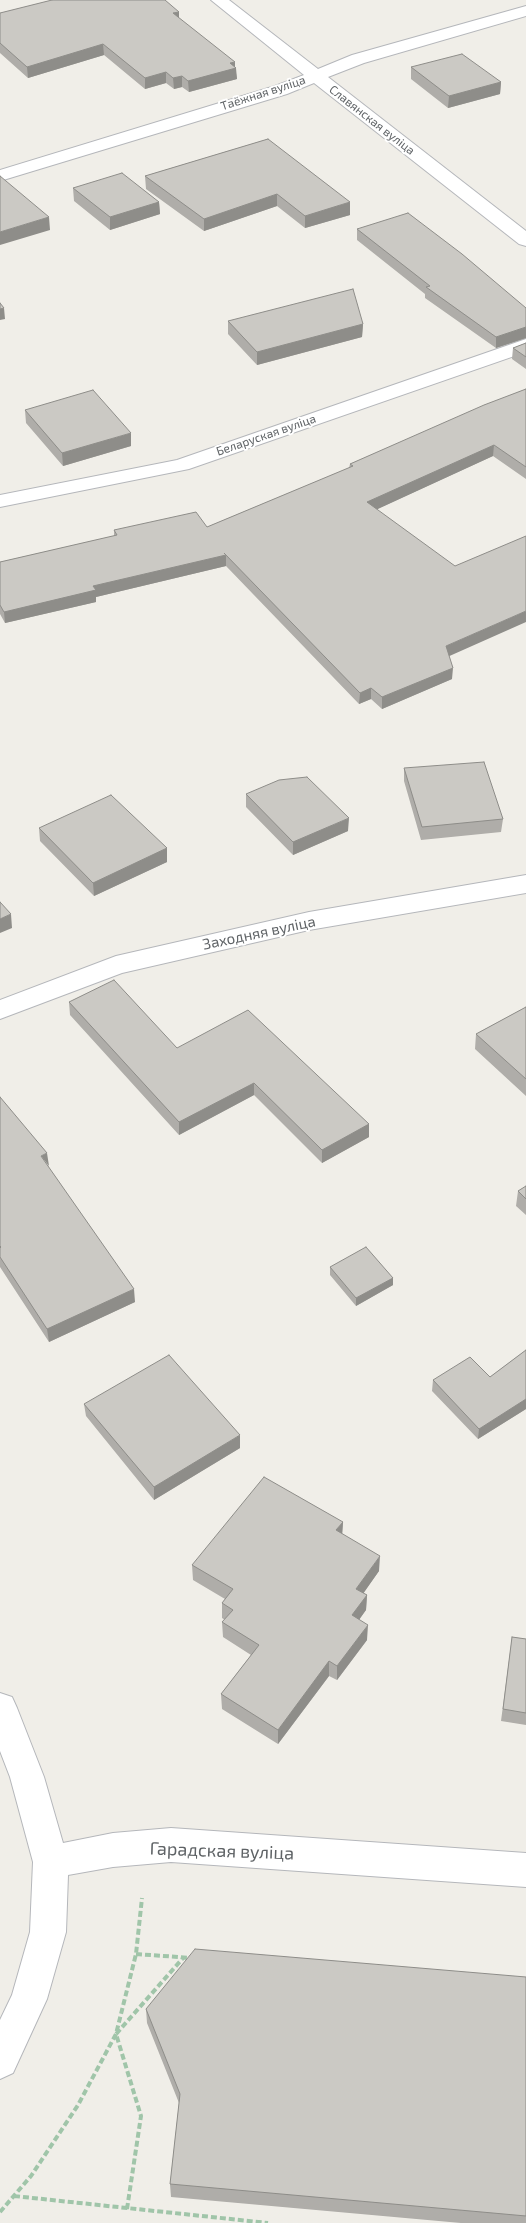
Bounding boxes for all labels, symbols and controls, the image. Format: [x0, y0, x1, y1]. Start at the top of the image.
street label: Таёжная вуліца [219, 73, 307, 113]
street label: Славянская вуліца [326, 82, 418, 158]
street label: Беларуская вуліца [214, 411, 318, 459]
street label: Заходняя вуліца [201, 912, 317, 954]
street label: Гарадская вуліца [149, 1838, 295, 1864]

